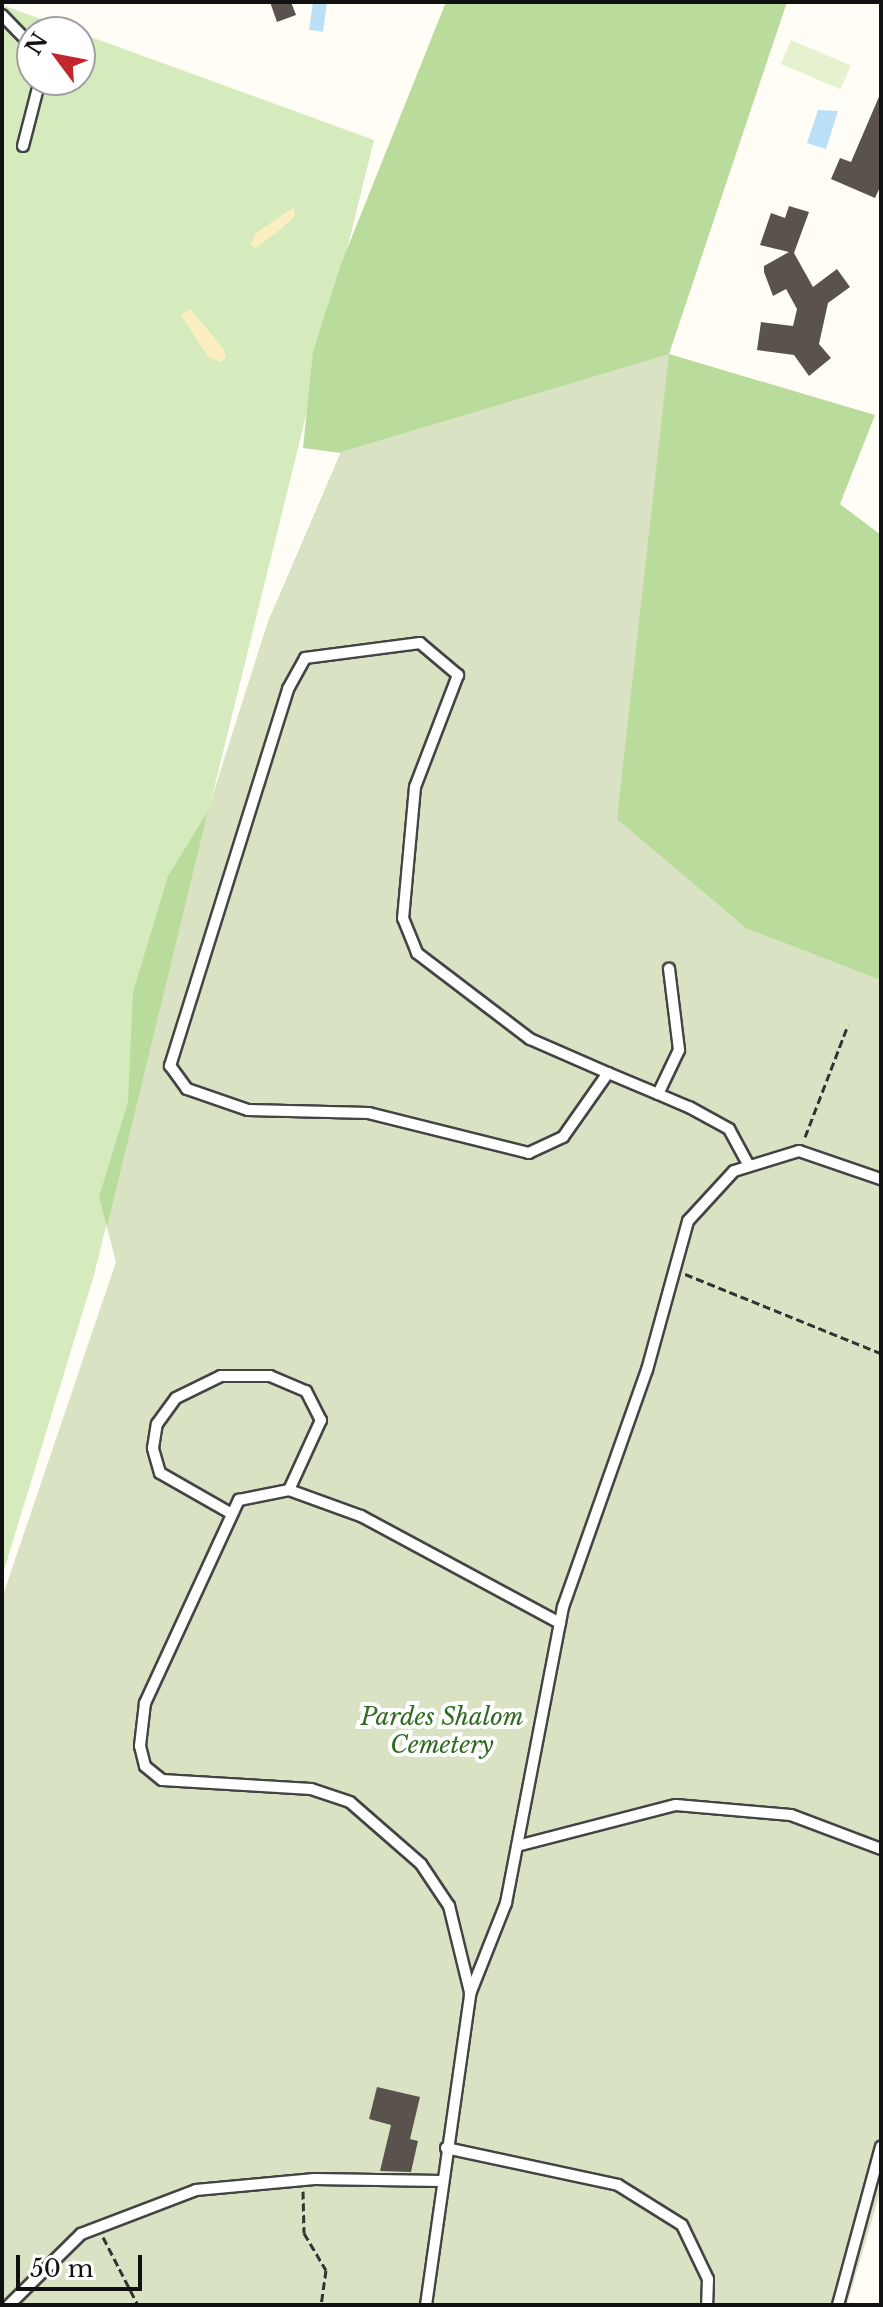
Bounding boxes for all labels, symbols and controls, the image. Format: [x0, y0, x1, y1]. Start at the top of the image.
north arrow [16, 16, 96, 96]
text: N [20, 28, 54, 60]
park label: Pardes Shalom Cemetery [360, 1703, 524, 1759]
scale bar [20, 2239, 146, 2289]
text: 50 m [30, 2254, 93, 2283]

